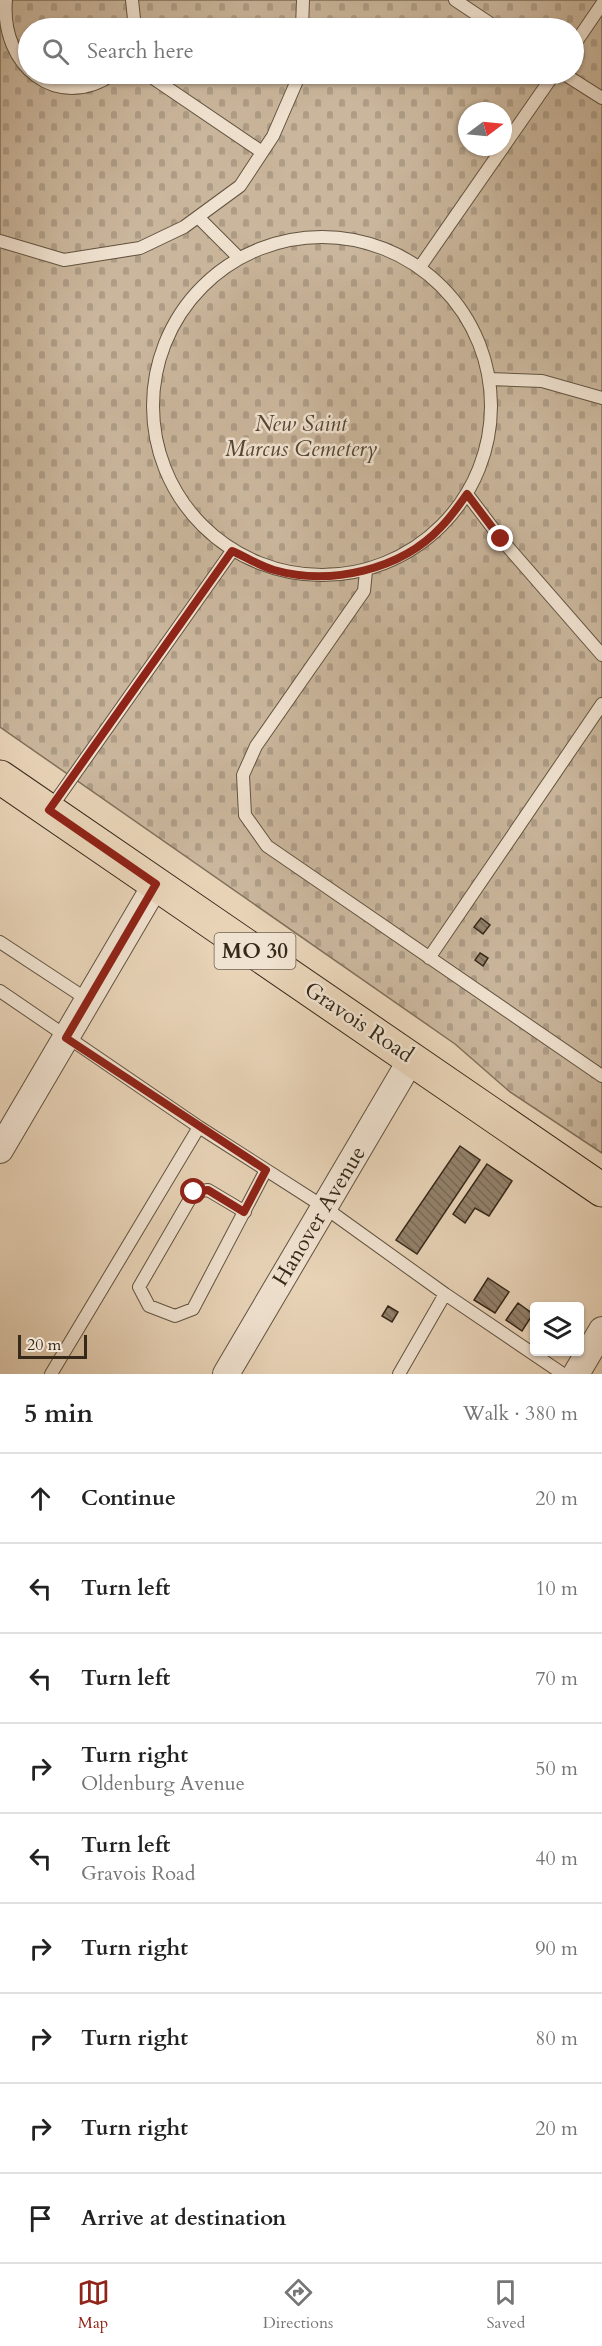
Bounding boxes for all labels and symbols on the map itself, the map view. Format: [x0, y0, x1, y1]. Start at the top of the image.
north arrow [458, 102, 512, 156]
park label: New Saint Marcus Cemetery [225, 409, 377, 464]
route end [487, 525, 513, 551]
road number: MO 30 [214, 933, 296, 969]
street label: Gravois Road [298, 974, 420, 1070]
street label: Hanover Avenue [265, 1140, 373, 1292]
route start [180, 1178, 206, 1204]
scale bar [18, 1332, 87, 1360]

